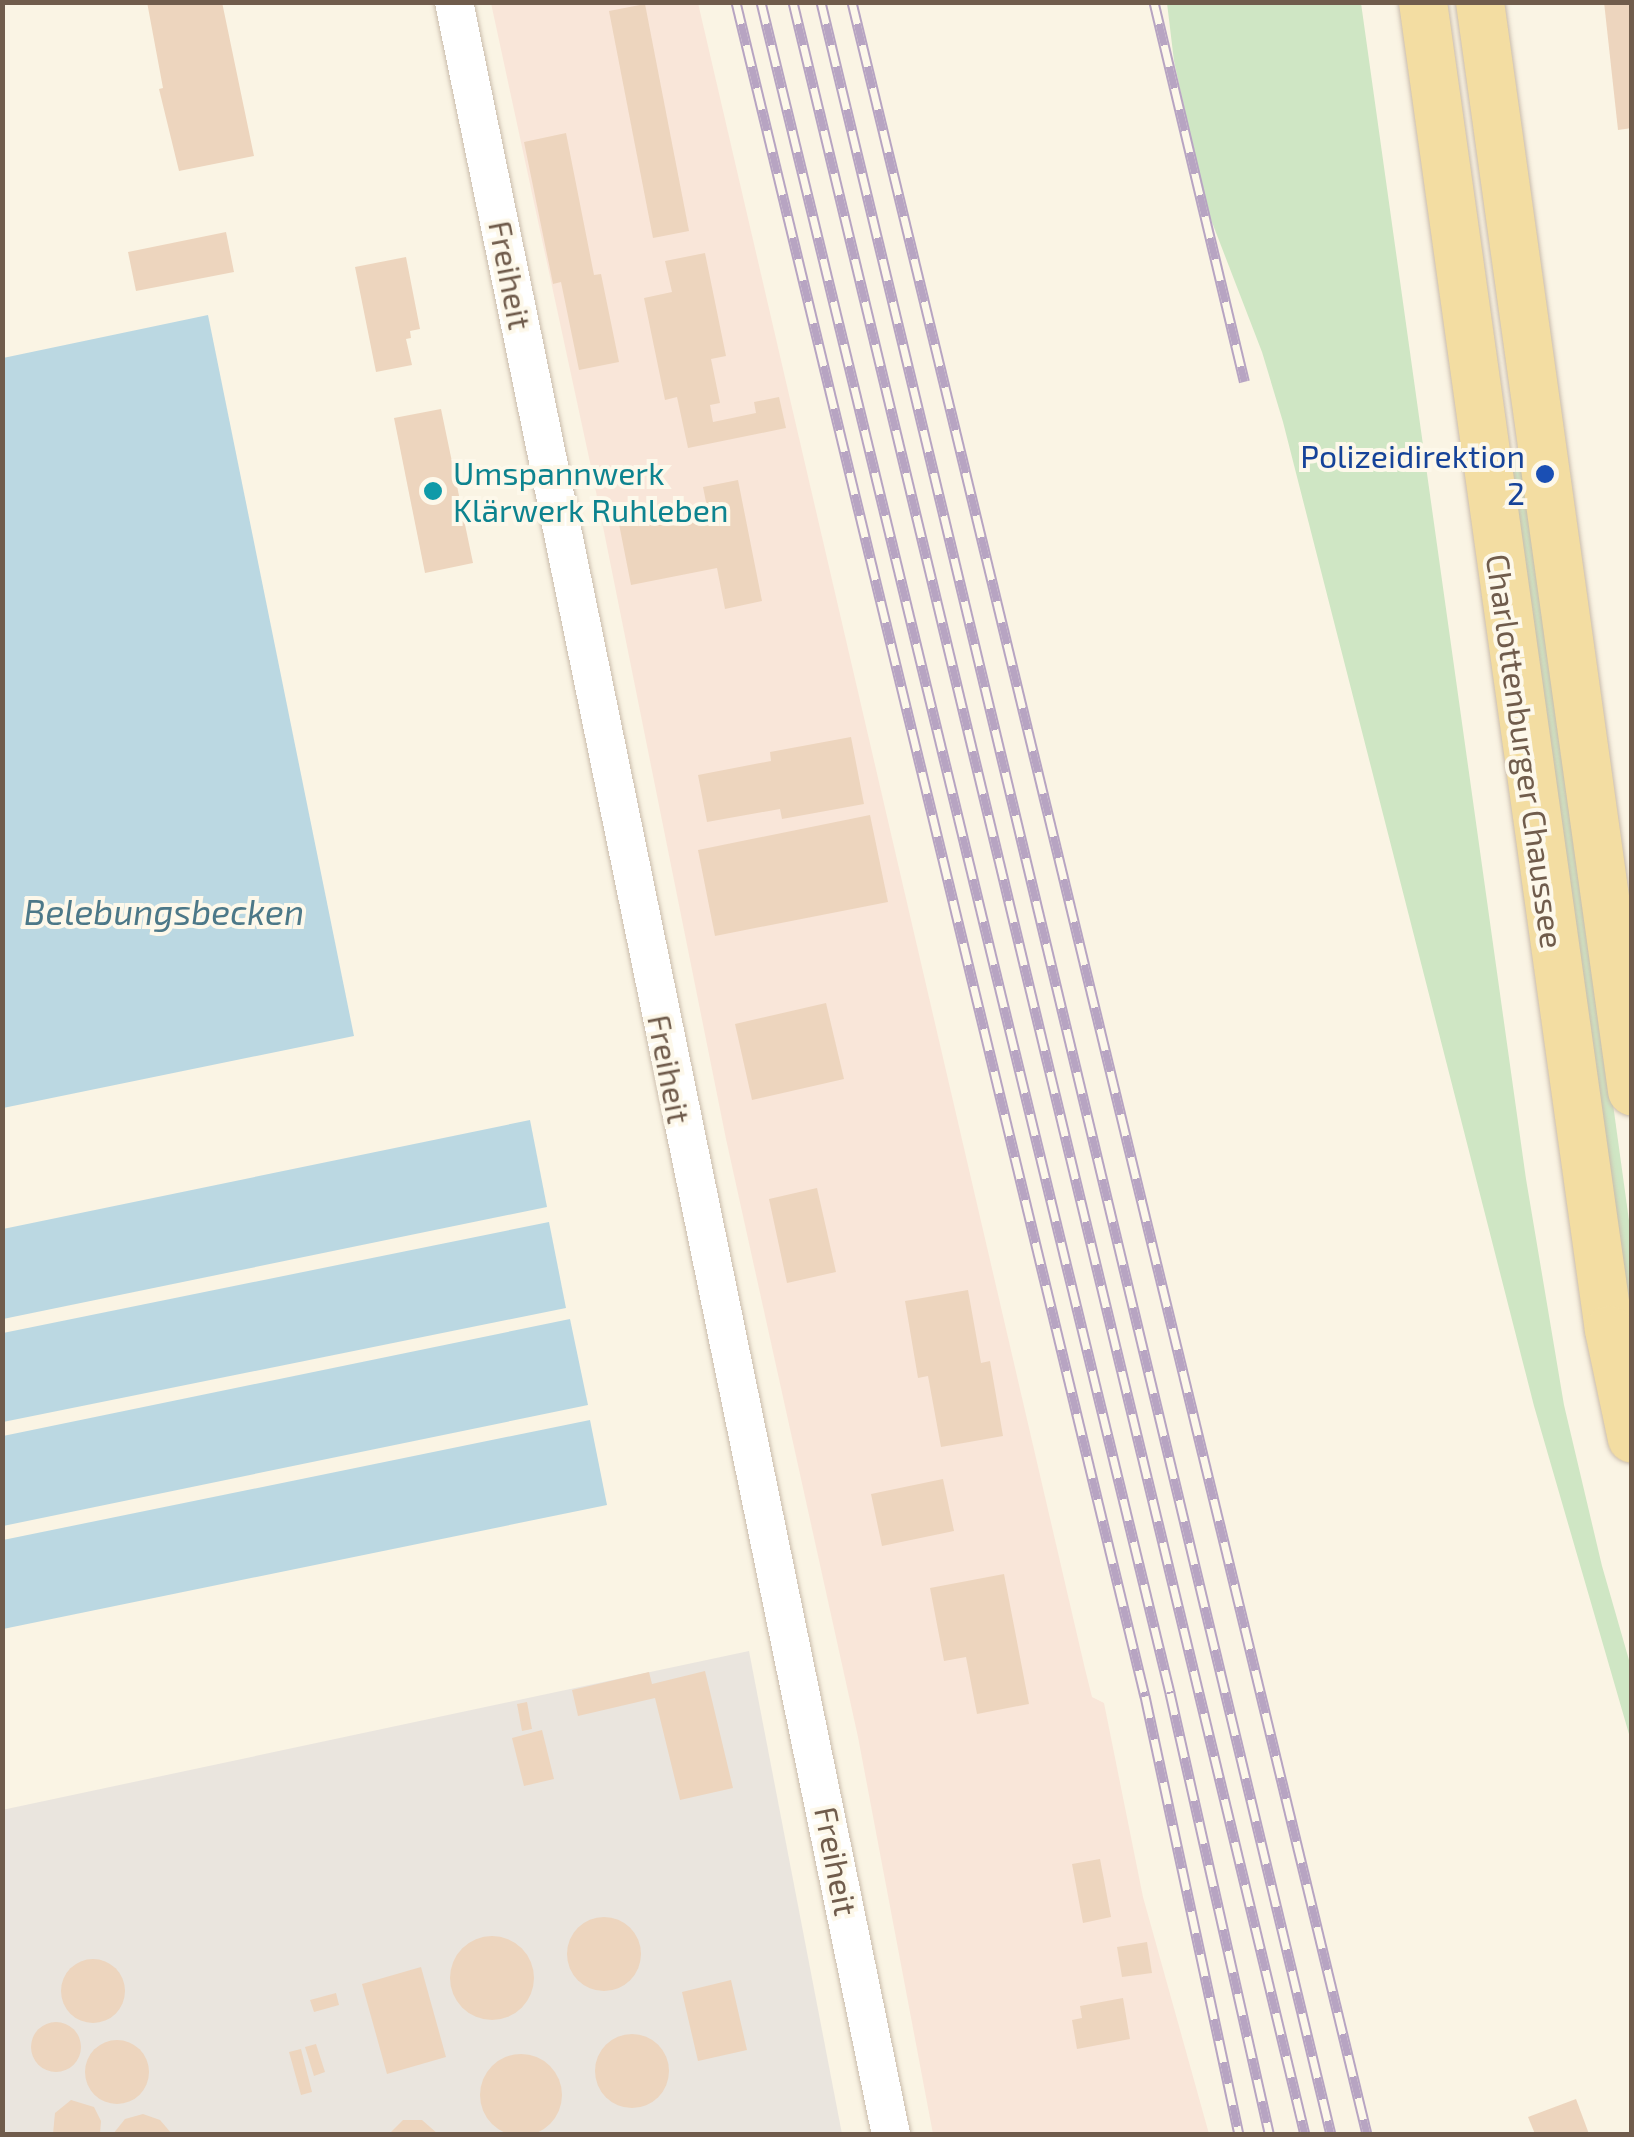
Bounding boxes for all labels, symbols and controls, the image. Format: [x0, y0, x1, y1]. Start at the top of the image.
street label: Freiheit [482, 217, 540, 333]
place label: Polizeidirektion 2 [1300, 437, 1525, 512]
place label: Umspannwerk Klärwerk Ruhleben [453, 454, 729, 529]
marker: Polizeidirektion 2 [1534, 463, 1556, 485]
marker: Umspannwerk Klärwerk Ruhleben [422, 480, 444, 502]
street label: Charlottenburger Chaussee [1479, 551, 1573, 951]
water label: Belebungsbecken [24, 890, 304, 932]
street label: Freiheit [641, 1011, 699, 1127]
street label: Freiheit [808, 1803, 866, 1919]

